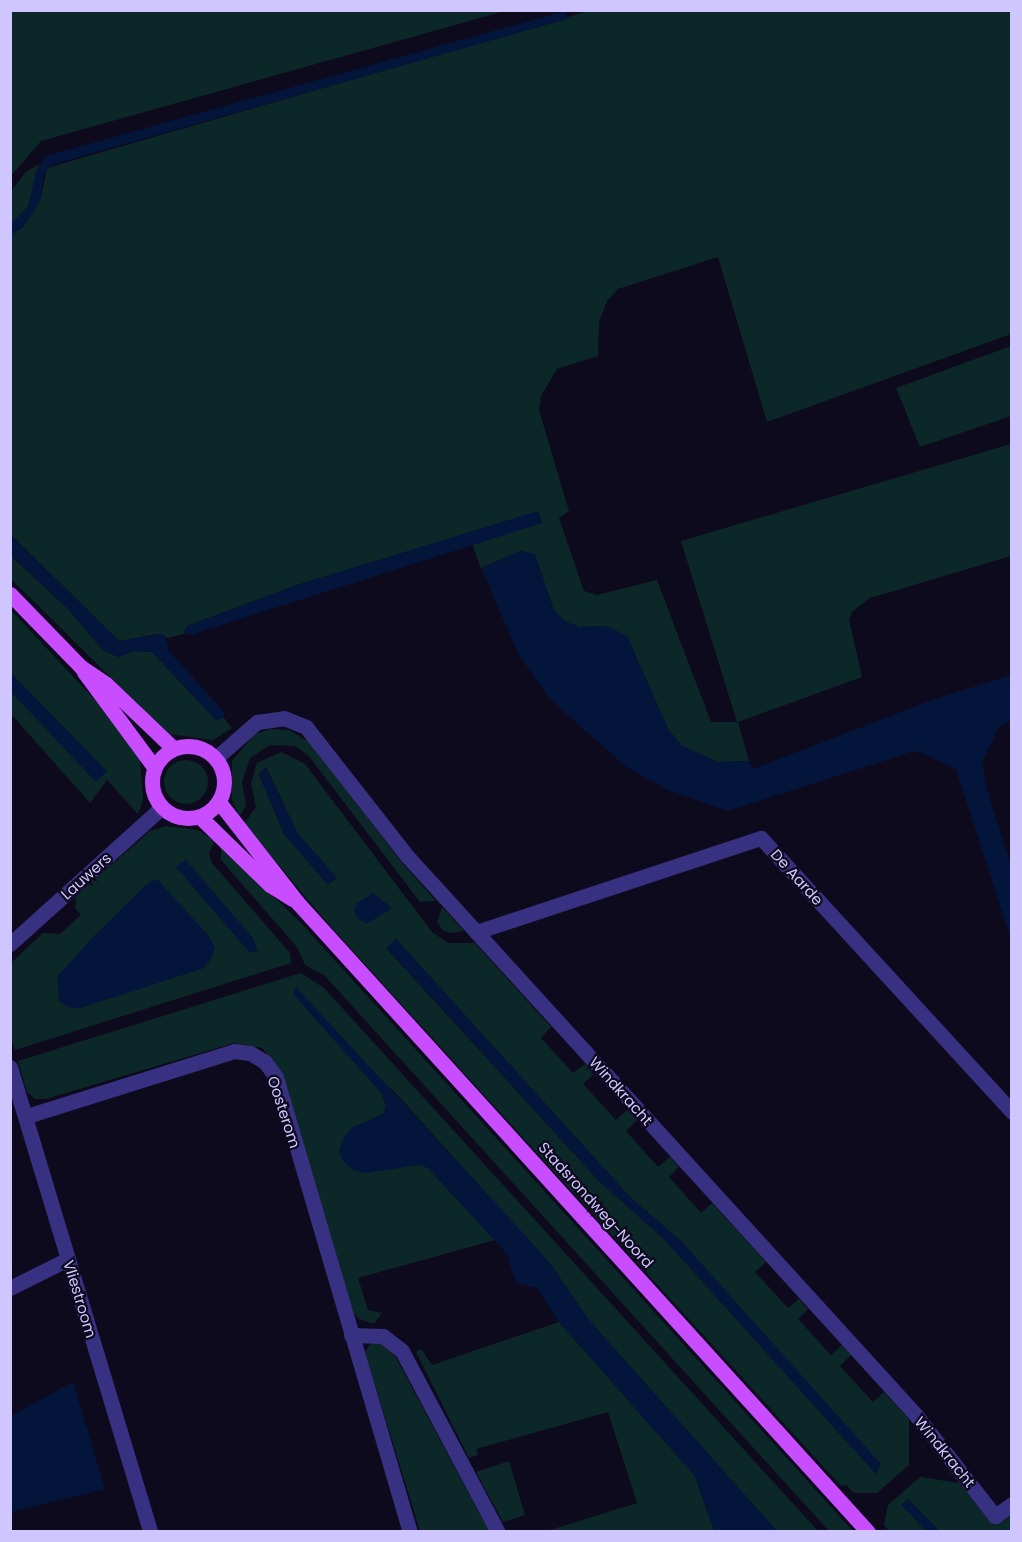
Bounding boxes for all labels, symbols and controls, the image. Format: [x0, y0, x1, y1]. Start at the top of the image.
street label: De Aarde [767, 845, 827, 909]
street label: Lauwers [57, 849, 115, 903]
street label: Windkracht [586, 1053, 656, 1129]
street label: Oosterom [264, 1074, 304, 1150]
street label: Stadsrondweg-Noord [535, 1138, 657, 1272]
street label: Vliestroom [60, 1258, 100, 1340]
street label: Windkracht [911, 1413, 979, 1491]

